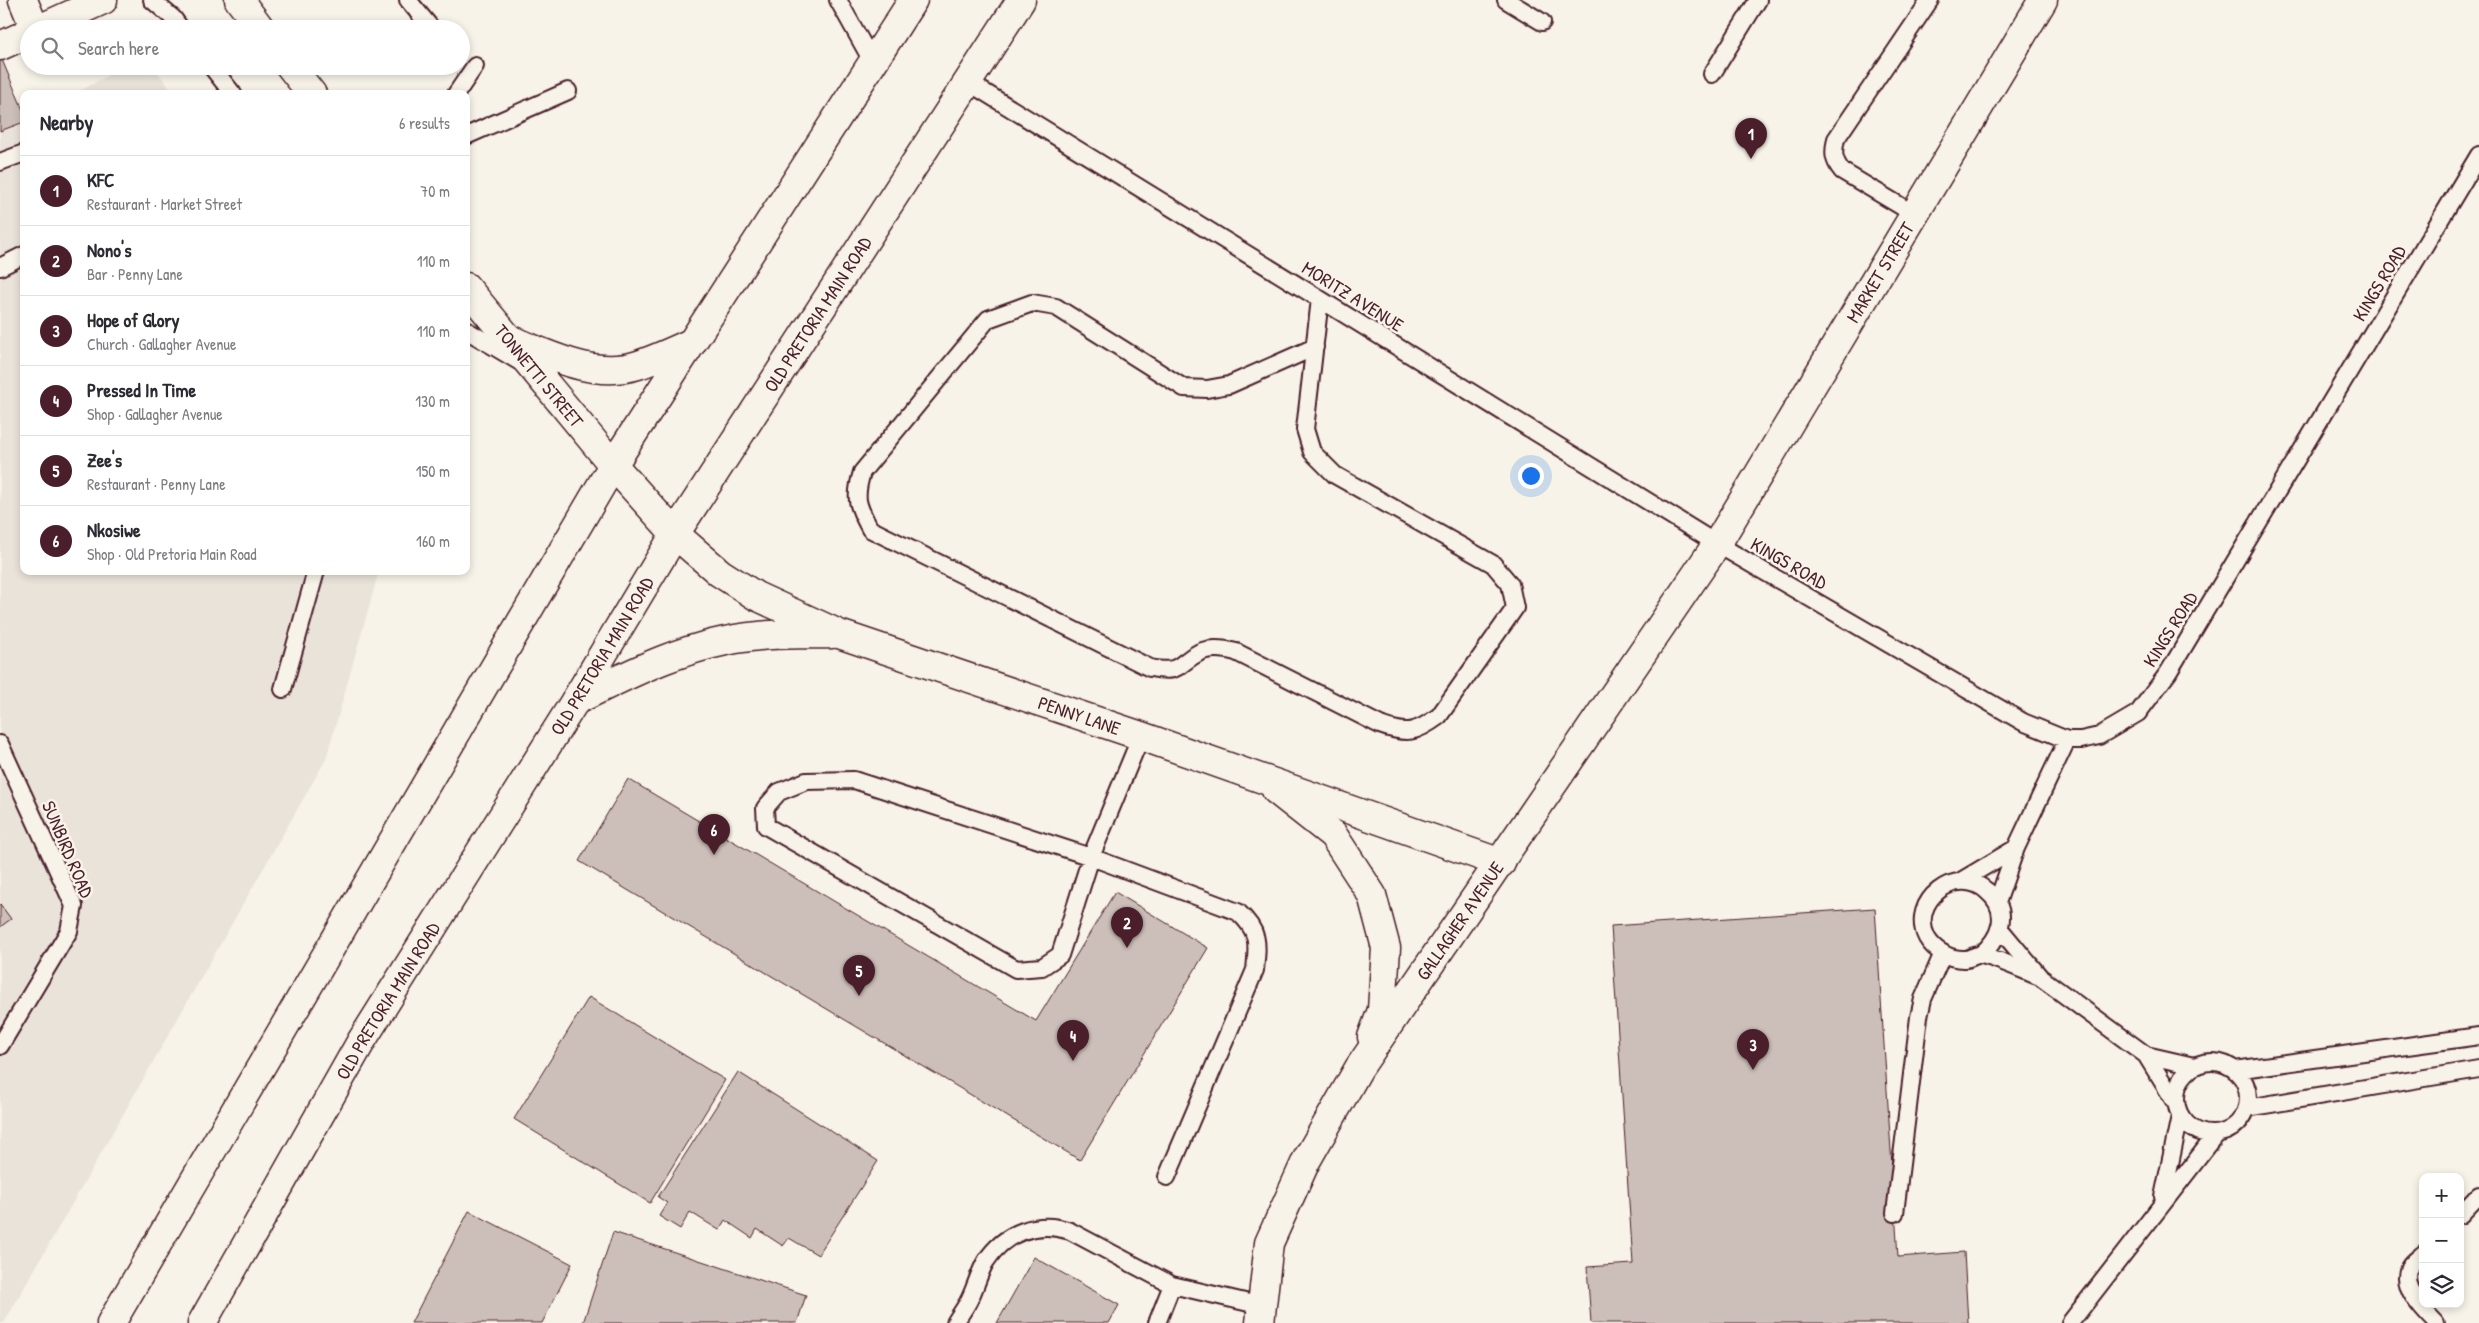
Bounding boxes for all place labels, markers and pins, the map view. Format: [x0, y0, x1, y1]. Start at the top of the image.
pin: 1 [1735, 118, 1767, 159]
pin: 6 [698, 814, 730, 855]
pin: 2 [1111, 907, 1143, 948]
pin: 5 [843, 955, 875, 996]
pin: 4 [1057, 1020, 1089, 1061]
pin: 3 [1737, 1029, 1769, 1070]

